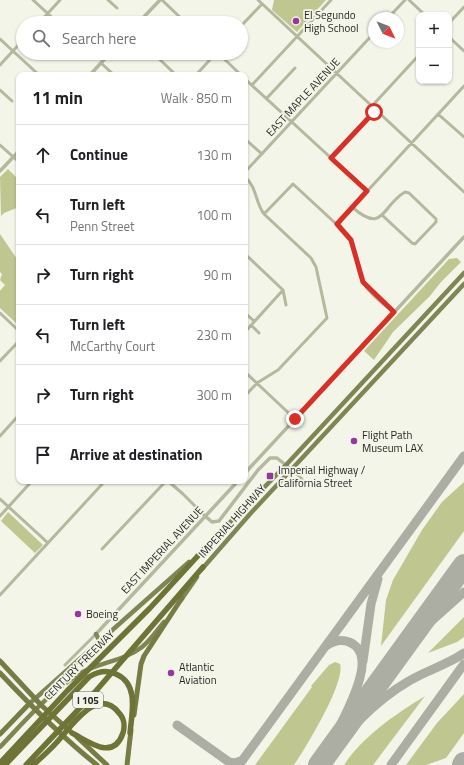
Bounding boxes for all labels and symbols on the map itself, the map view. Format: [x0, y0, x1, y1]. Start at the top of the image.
place label: El Segundo High School [304, 7, 359, 36]
north arrow [368, 12, 404, 48]
marker: El Segundo High School [291, 16, 301, 26]
street label: EAST MAPLE AVENUE [262, 54, 344, 140]
route start [365, 103, 383, 121]
route end [286, 410, 304, 428]
place label: Flight Path Museum LAX [362, 427, 423, 456]
marker: Flight Path Museum LAX [349, 436, 359, 446]
place label: Imperial Highway / California Street [278, 462, 366, 491]
marker: Imperial Highway / California Street [265, 471, 275, 481]
street label: IMPERIAL HIGHWAY [195, 481, 269, 561]
street label: EAST IMPERIAL AVENUE [117, 503, 207, 597]
place label: Boeing [86, 606, 118, 622]
marker: Boeing [73, 609, 83, 619]
street label: CENTURY FREEWAY [40, 626, 118, 704]
place label: Atlantic Aviation [179, 659, 217, 688]
marker: Atlantic Aviation [166, 668, 176, 678]
road number: I 105 [73, 692, 103, 708]

